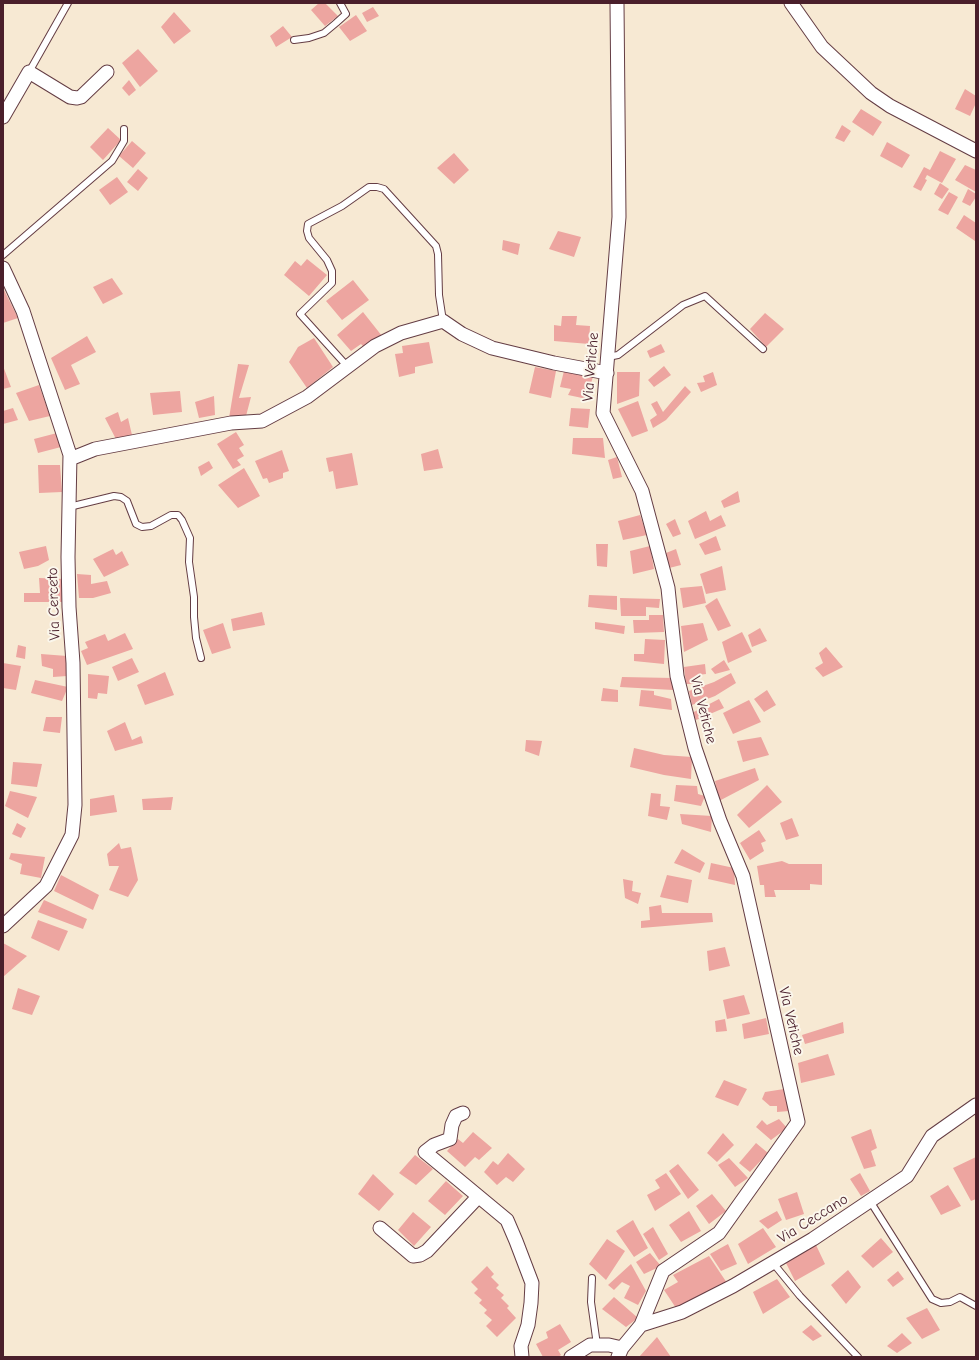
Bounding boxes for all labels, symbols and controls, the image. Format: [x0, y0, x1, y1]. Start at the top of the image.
street label: Via Vetiche [579, 332, 603, 402]
street label: Via Cerceto [44, 567, 64, 641]
street label: Via Vetiche [686, 674, 720, 746]
street label: Via Vetiche [774, 985, 808, 1057]
street label: Via Ceccano [775, 1190, 851, 1248]

